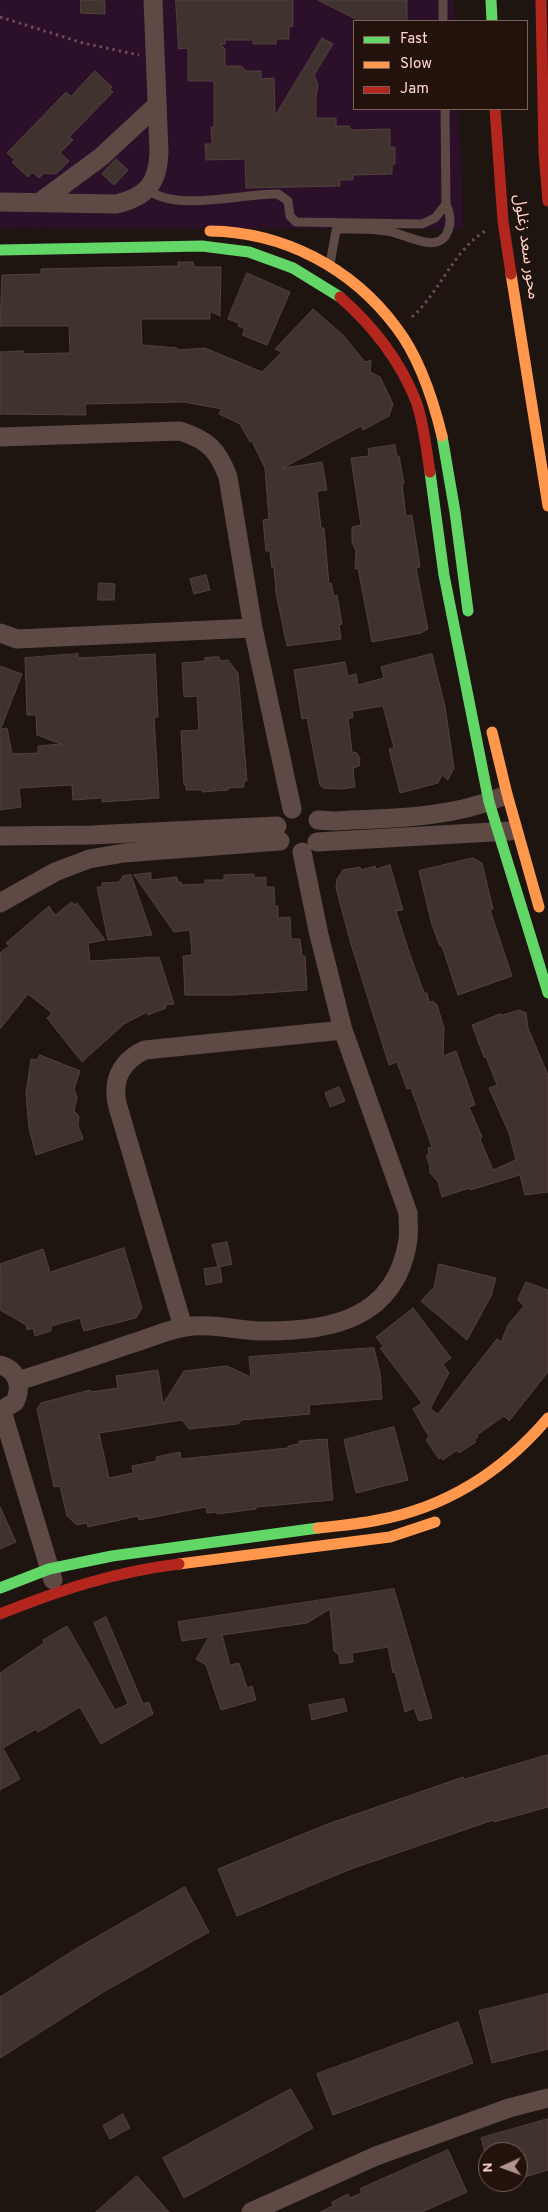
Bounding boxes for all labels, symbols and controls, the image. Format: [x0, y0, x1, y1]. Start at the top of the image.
legend [353, 20, 528, 110]
text: Fast [400, 30, 428, 49]
text: Slow [400, 55, 432, 74]
text: Jam [400, 80, 429, 99]
street label: محور سعد زغلول [508, 193, 542, 301]
north arrow [478, 2142, 528, 2192]
text: N [480, 2162, 497, 2173]

